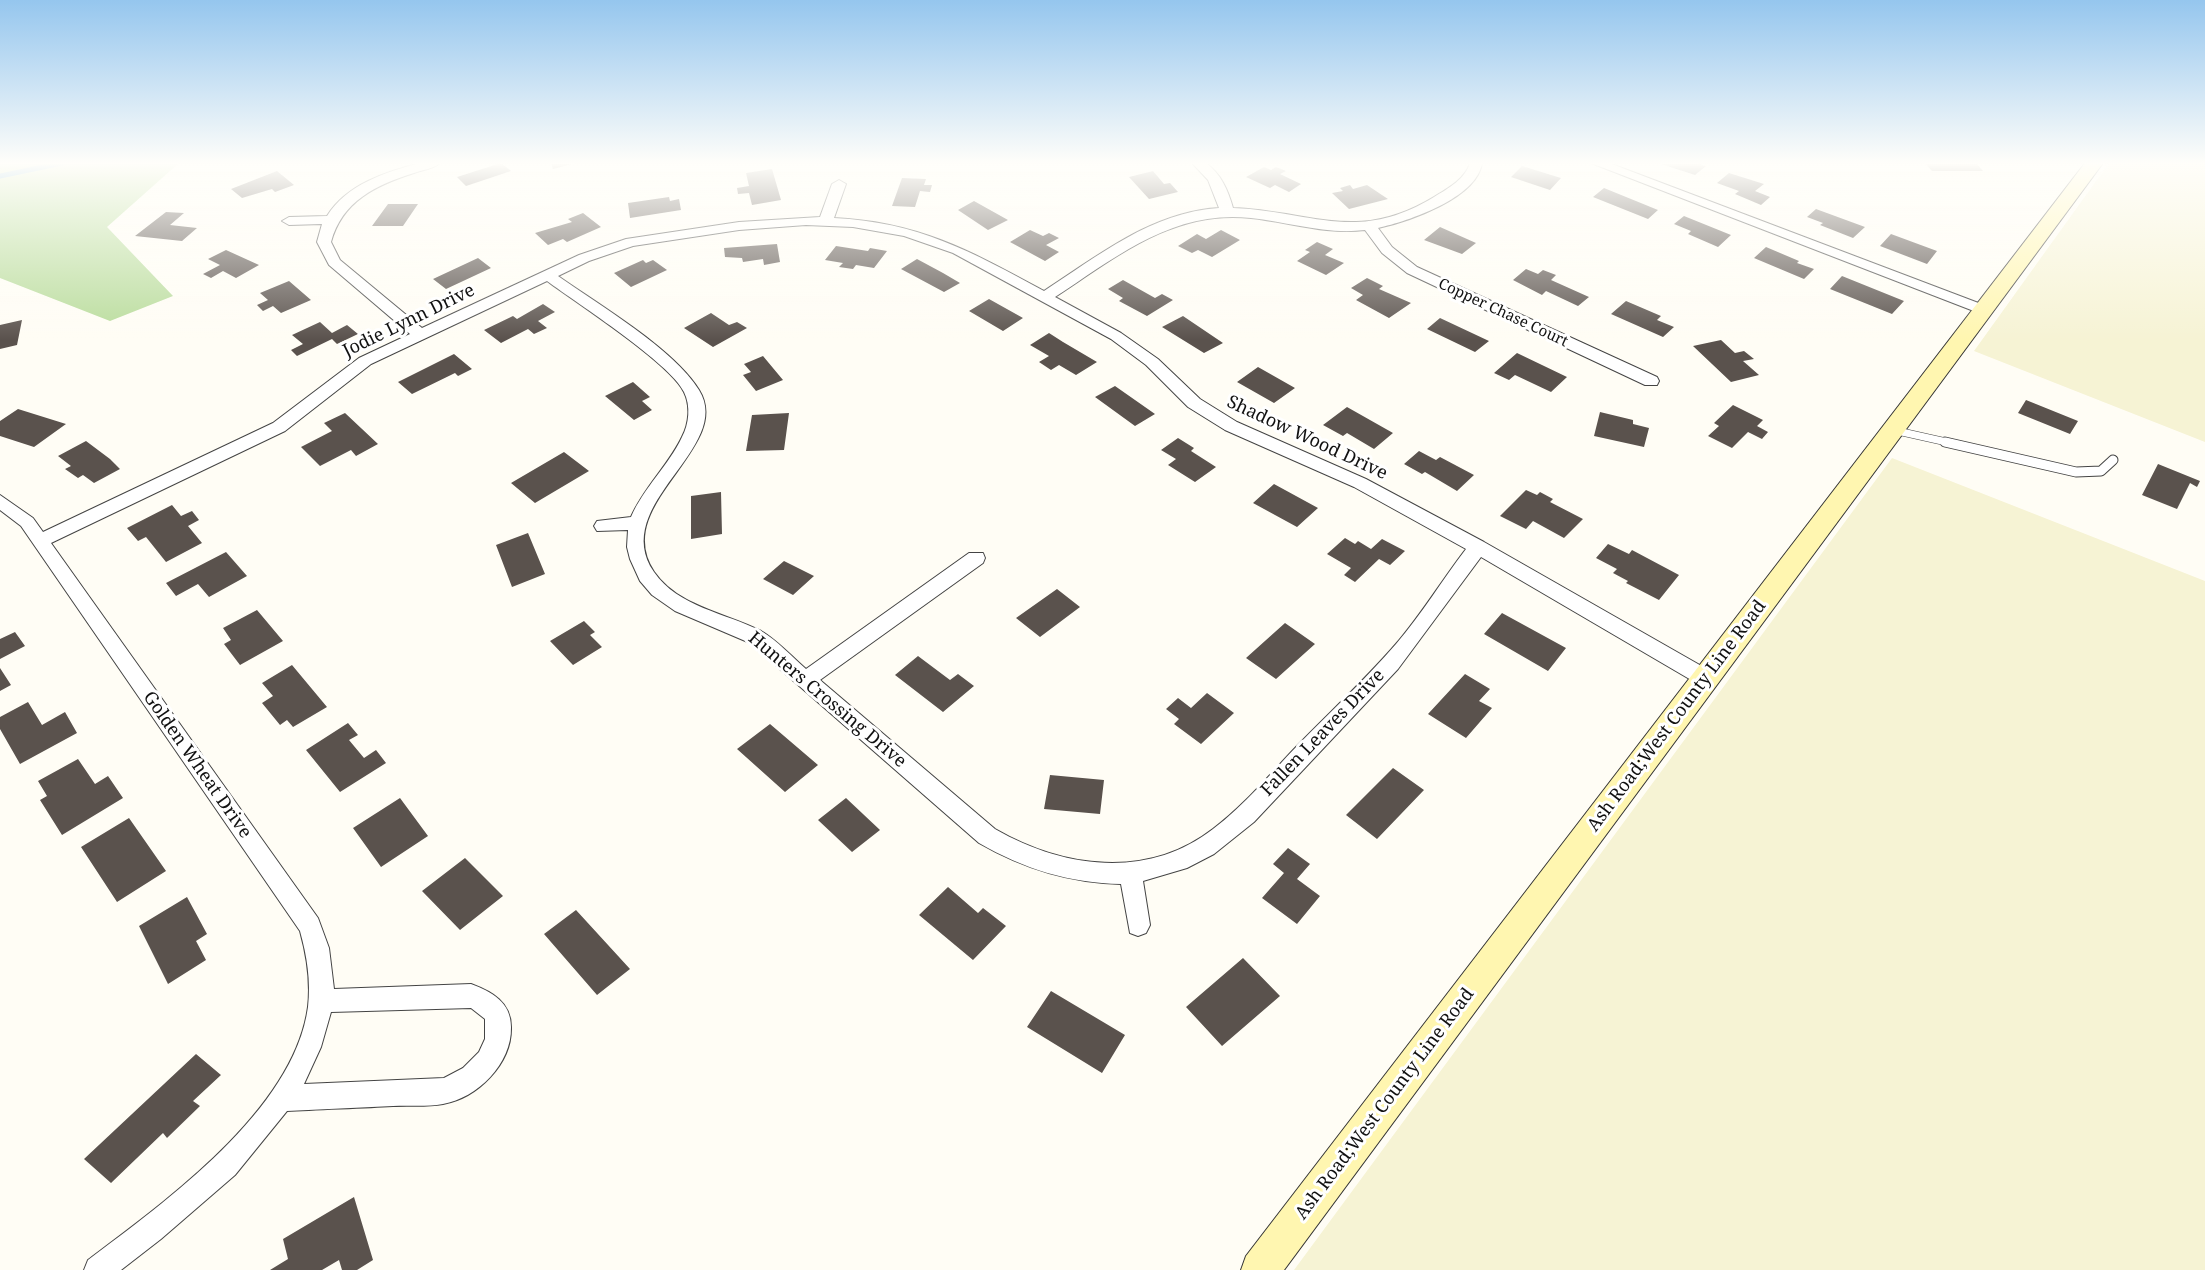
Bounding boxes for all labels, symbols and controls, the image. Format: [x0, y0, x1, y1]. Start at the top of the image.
street label: Copper Chase Court [1435, 275, 1571, 351]
street label: Jodie Lynn Drive [340, 280, 478, 362]
street label: Shadow Wood Drive [1223, 391, 1391, 485]
street label: Ash Road;West County Line Road [1583, 596, 1771, 836]
street label: Hunters Crossing Drive [744, 628, 910, 772]
street label: Fallen Leaves Drive [1257, 665, 1389, 801]
street label: Golden Wheat Drive [138, 687, 256, 843]
street label: Ash Road;West County Line Road [1291, 984, 1479, 1224]

